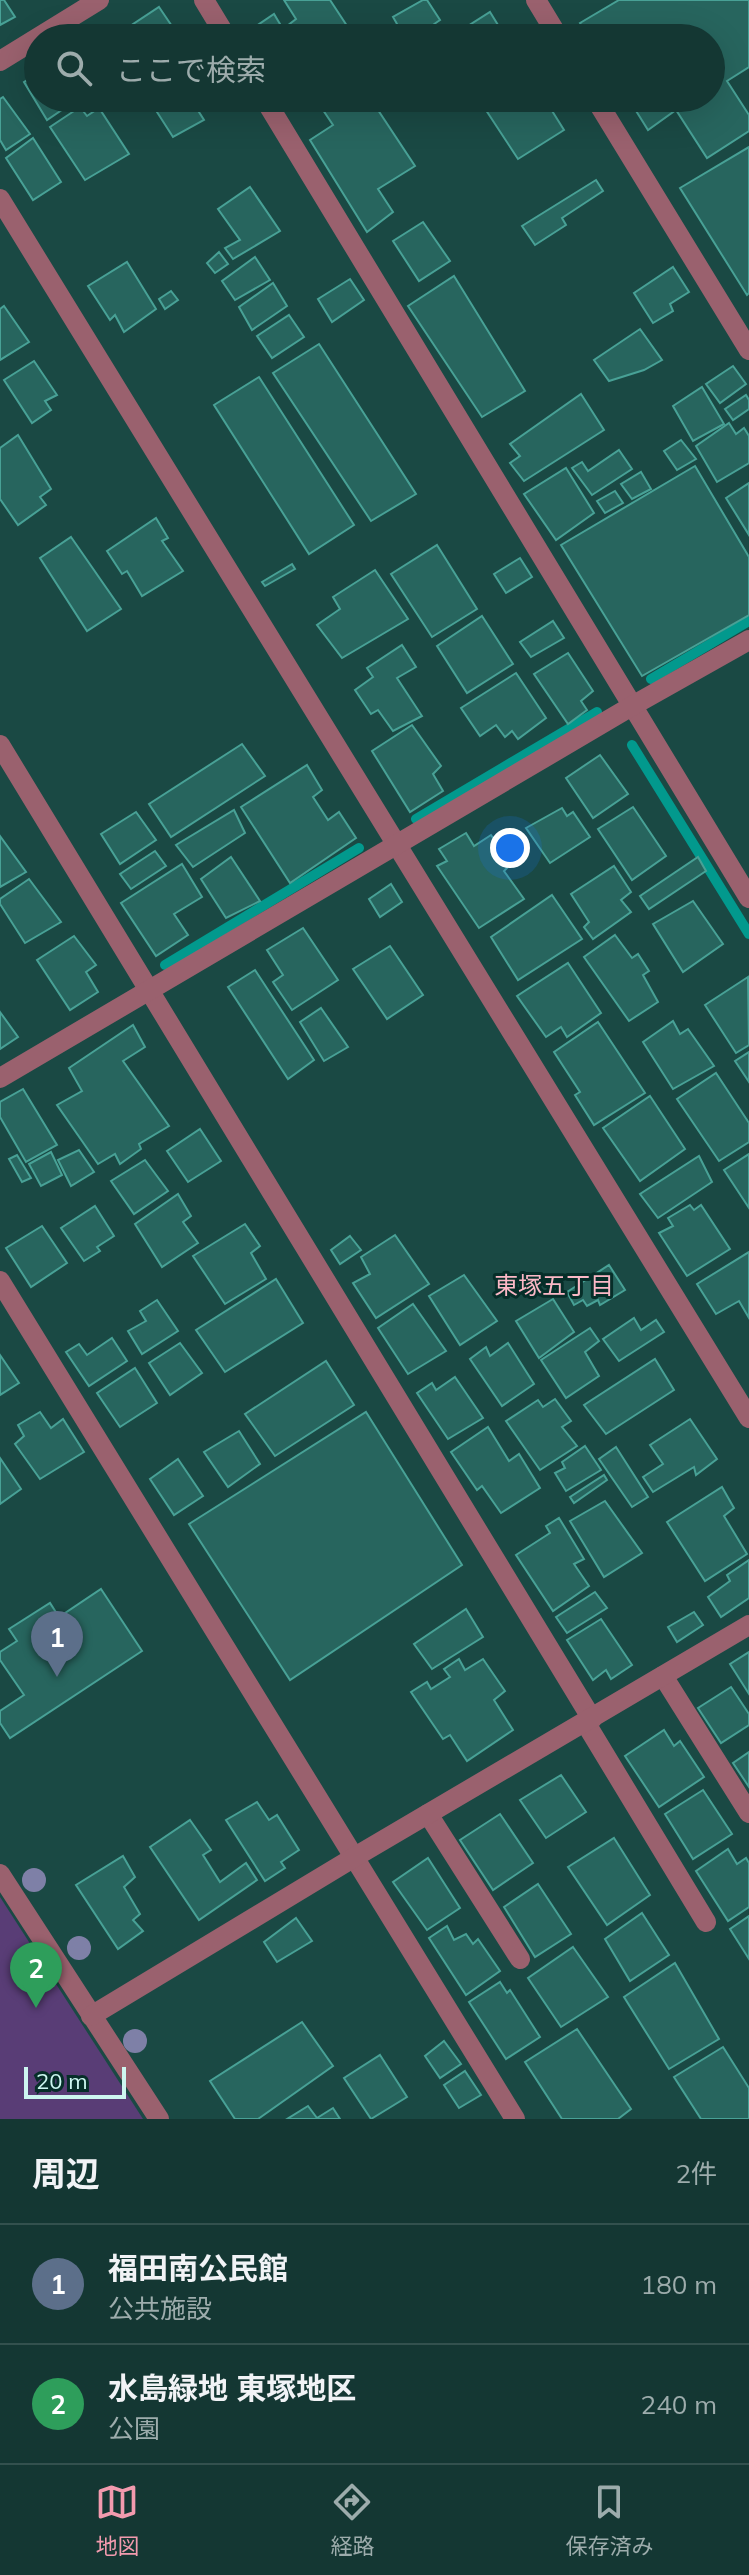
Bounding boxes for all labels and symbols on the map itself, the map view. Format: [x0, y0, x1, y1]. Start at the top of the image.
your location [490, 828, 530, 868]
district label: 東塚五丁目 [494, 1270, 614, 1300]
pin: 1 [31, 1611, 83, 1677]
pin: 2 [10, 1942, 62, 2008]
scale bar [24, 2063, 126, 2099]

